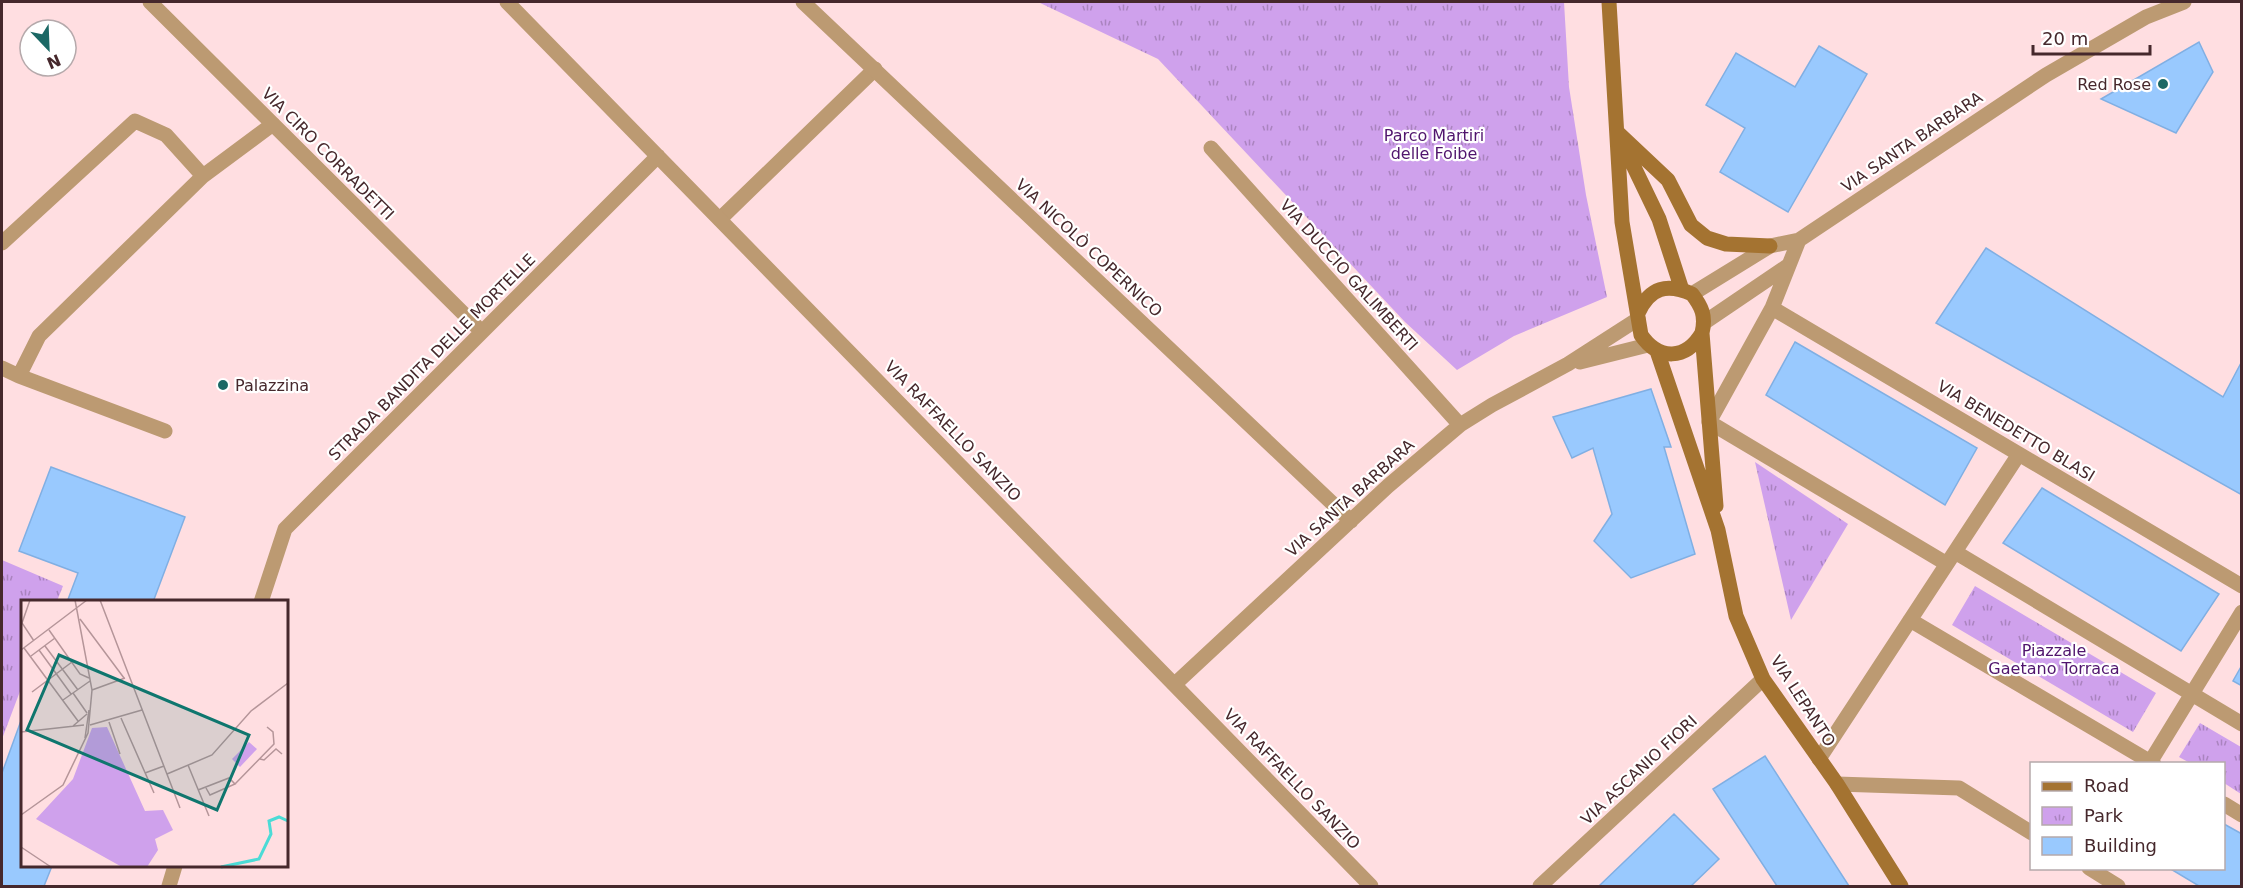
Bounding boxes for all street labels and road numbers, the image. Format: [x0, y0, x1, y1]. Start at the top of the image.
street label: VIA CIRO CORRADETTI [258, 84, 398, 224]
street label: VIA SANTA BARBARA [1838, 88, 1986, 196]
street label: VIA NICOLÒ COPERNICO [1012, 175, 1166, 321]
street label: VIA DUCCIO GALIMBERTI [1276, 196, 1422, 354]
street label: STRADA BANDITA DELLE MORTELLE [325, 250, 539, 464]
street label: VIA RAFFAELLO SANZIO [881, 357, 1025, 505]
street label: VIA BENEDETTO BLASI [1934, 376, 2098, 486]
street label: VIA SANTA BARBARA [1282, 435, 1418, 561]
street label: VIA LEPANTO [1767, 652, 1839, 750]
street label: VIA RAFFAELLO SANZIO [1220, 705, 1364, 853]
street label: VIA ASCANIO FIORI [1577, 711, 1701, 829]

